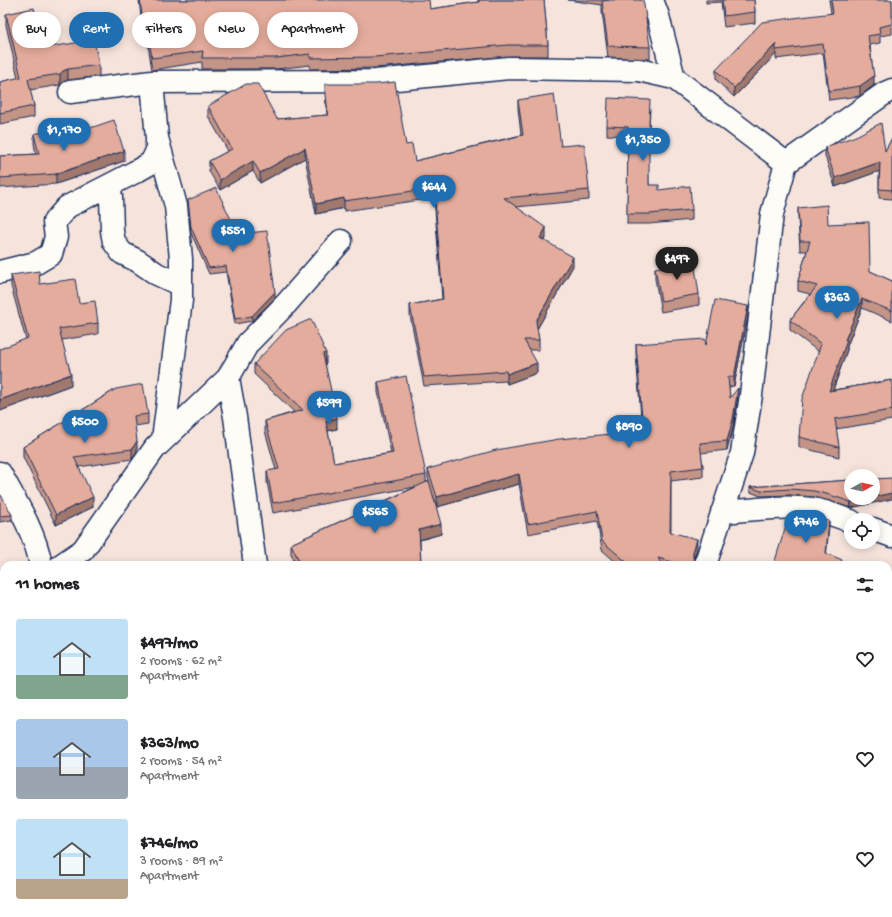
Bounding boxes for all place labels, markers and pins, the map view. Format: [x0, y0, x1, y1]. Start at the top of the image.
pin: $1,170 [31, 118, 97, 152]
pin: $1,350 [610, 128, 676, 162]
pin: $644 [410, 175, 458, 209]
pin: $551 [209, 219, 257, 253]
pin: $497 [653, 247, 701, 281]
pin: $363 [813, 286, 861, 320]
pin: $599 [305, 391, 353, 425]
pin: $500 [61, 410, 109, 444]
pin: $890 [605, 415, 653, 449]
pin: $565 [351, 500, 399, 534]
pin: $746 [782, 510, 830, 544]

